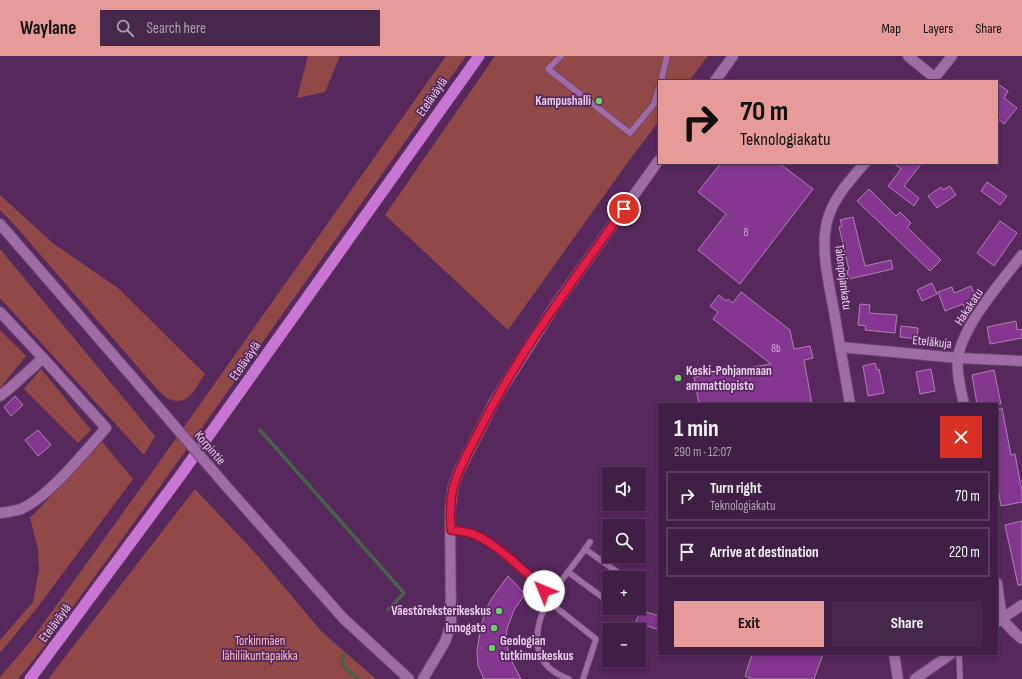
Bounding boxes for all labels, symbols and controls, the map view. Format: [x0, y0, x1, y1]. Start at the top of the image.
search box [100, 10, 380, 46]
text: Waylane [20, 17, 76, 40]
icon: search [114, 17, 136, 39]
text: Search here [146, 19, 206, 38]
text: Map [881, 20, 901, 37]
text: Layers [923, 20, 953, 37]
text: Share [975, 20, 1002, 37]
street label: Eteläväylä [413, 74, 451, 120]
place label: Kampushalli [535, 93, 591, 109]
text: 70 m [740, 95, 788, 128]
marker: Kampushalli [594, 96, 604, 106]
icon: right [674, 96, 726, 148]
text: Teknologiakatu [740, 129, 830, 150]
pin [607, 192, 641, 226]
icon: arrive [613, 198, 635, 220]
house number: 8 [744, 226, 749, 239]
street label: Talonpojankatu [831, 243, 855, 311]
street label: Hakakatu [951, 285, 987, 329]
street label: Eteläkuja [911, 332, 953, 352]
street label: Eteläväylä [226, 338, 264, 384]
house number: 8b [771, 342, 781, 355]
place label: Keski-Pohjanmaan ammattiopisto [686, 363, 772, 394]
marker: Keski-Pohjanmaan ammattiopisto [673, 373, 683, 383]
text: 1 min [674, 414, 719, 443]
button: close [940, 416, 982, 458]
street label: Korpintie [191, 428, 229, 468]
text: 290 m · 12:07 [674, 444, 732, 460]
map controls [602, 467, 646, 667]
button: sound [602, 467, 646, 511]
text: Turn right [710, 479, 762, 498]
icon: right [676, 485, 698, 507]
text: 70 m [955, 487, 980, 506]
text: Teknologiakatu [710, 498, 775, 514]
button: search [602, 519, 646, 563]
icon: arrive [676, 541, 698, 563]
text: Arrive at destination [710, 543, 819, 562]
text: 220 m [949, 543, 980, 562]
position arrow [523, 570, 565, 612]
button: + [602, 571, 646, 615]
street label: Eteläväylä [35, 601, 75, 645]
button: Exit [674, 601, 824, 647]
button: Share [832, 601, 982, 647]
place label: Väestöreksterikeskus [391, 603, 491, 619]
marker: Väestöreksterikeskus [494, 606, 504, 616]
place label: Innogate [445, 620, 486, 636]
marker: Innogate [489, 623, 499, 633]
button: − [602, 623, 646, 667]
park label: Torkinmäen lähiliikuntapaikka [222, 633, 298, 664]
place label: Geologian tutkimuskeskus [500, 633, 574, 664]
marker: Geologian tutkimuskeskus [487, 643, 497, 653]

